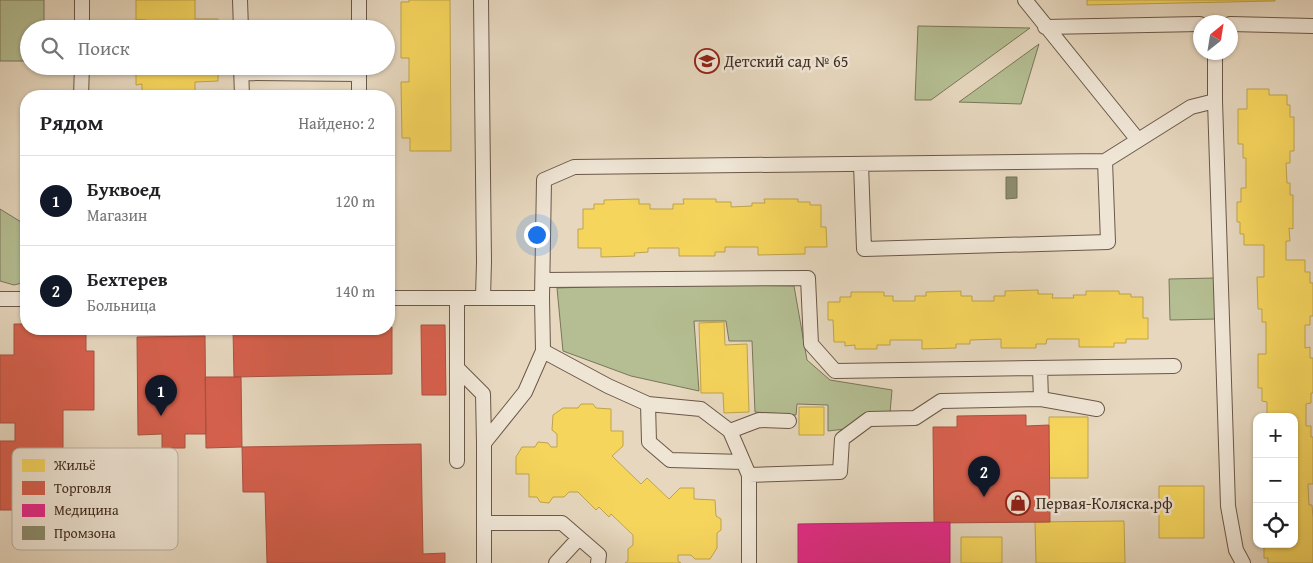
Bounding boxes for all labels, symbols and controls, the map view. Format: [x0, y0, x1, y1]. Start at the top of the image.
north arrow [1193, 15, 1238, 60]
search box [20, 20, 395, 75]
icon: search [38, 34, 66, 62]
text: Поиск [78, 34, 130, 62]
school or university icon: Детский сад № 65 [694, 48, 720, 74]
place label: Детский сад № 65 [723, 49, 848, 73]
text: Рядом [40, 107, 103, 138]
text: Найдено: 2 [298, 111, 375, 135]
text: Буквоед [87, 175, 161, 203]
text: 1 [52, 189, 60, 213]
text: 120 m [335, 189, 375, 213]
text: Магазин [87, 203, 147, 227]
your location [524, 222, 550, 248]
text: Бехтерев [87, 265, 168, 293]
text: 2 [52, 279, 60, 303]
text: 140 m [335, 279, 375, 303]
text: Больница [87, 293, 156, 317]
pin: 1 [145, 375, 177, 416]
map controls [1253, 413, 1298, 548]
button: + [1253, 413, 1298, 458]
legend [12, 448, 178, 550]
text: Жильё [53, 455, 96, 475]
pin: 2 [968, 456, 1000, 497]
button: − [1253, 458, 1298, 503]
text: Торговля [54, 478, 111, 498]
shop icon: Первая-Коляска.рф [1005, 490, 1031, 516]
place label: Первая-Коляска.рф [1036, 491, 1173, 515]
text: Медицина [54, 500, 119, 520]
button: locate [1253, 503, 1298, 548]
text: Промзона [54, 523, 116, 543]

